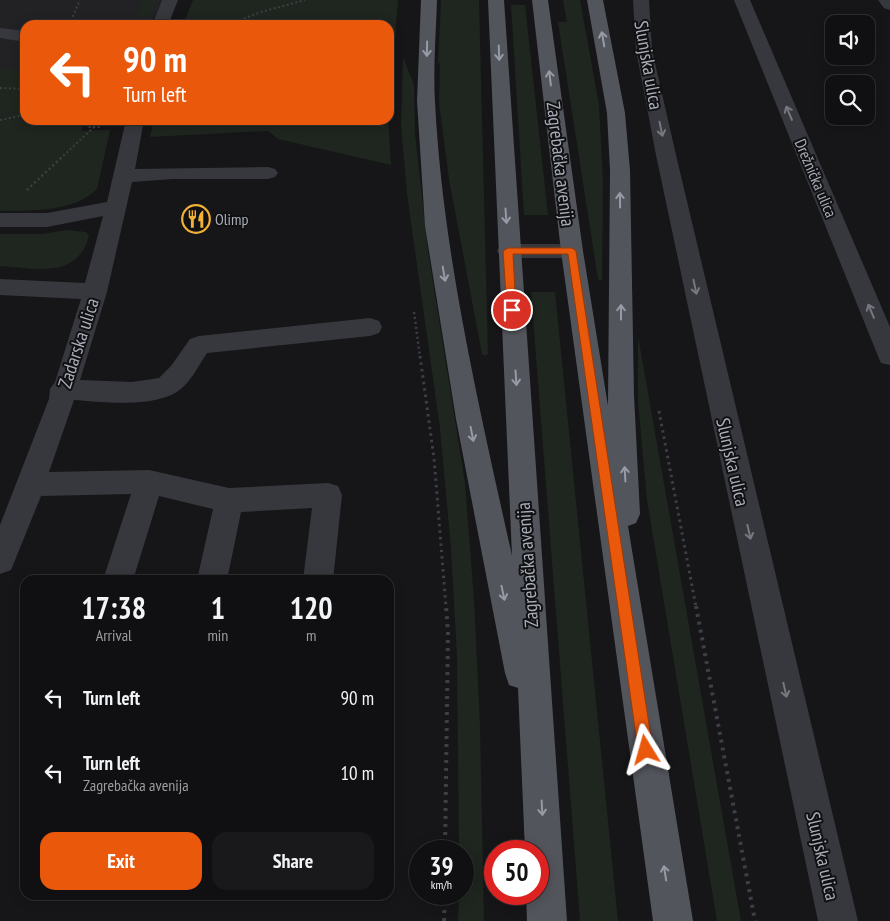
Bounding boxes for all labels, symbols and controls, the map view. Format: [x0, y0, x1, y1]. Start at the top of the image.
map controls [825, 15, 875, 125]
button: sound [825, 15, 875, 65]
street label: Slunjska ulica [629, 19, 669, 111]
one-way arrow [597, 31, 607, 47]
text: 90 m [123, 36, 187, 82]
icon: left [40, 40, 105, 105]
one-way arrow [422, 40, 432, 56]
one-way arrow [494, 45, 503, 61]
one-way arrow [545, 70, 555, 86]
button: search [825, 75, 875, 125]
text: Turn left [123, 80, 187, 108]
street label: Zagrebačka avenija [541, 100, 581, 228]
one-way arrow [783, 106, 793, 121]
one-way arrow [657, 120, 666, 136]
street label: Drežnička ulica [790, 136, 842, 220]
one-way arrow [616, 192, 625, 208]
restaurant icon: Olimp [181, 204, 211, 234]
one-way arrow [501, 207, 510, 223]
place label: Olimp [215, 209, 248, 229]
one-way arrow [440, 265, 450, 281]
one-way arrow [691, 279, 700, 295]
pin [491, 289, 533, 331]
street label: Zadarska ulica [52, 295, 104, 391]
icon: arrive [498, 296, 526, 324]
one-way arrow [616, 304, 626, 320]
one-way arrow [866, 304, 876, 319]
one-way arrow [511, 370, 520, 386]
street label: Slunjska ulica [711, 416, 755, 508]
one-way arrow [468, 425, 478, 441]
one-way arrow [620, 467, 629, 483]
street label: Zagrebačka avenija [511, 502, 543, 628]
one-way arrow [745, 523, 754, 539]
one-way arrow [499, 585, 508, 601]
text: 17:38 [81, 588, 146, 627]
text: 1 [211, 588, 225, 627]
text: 120 [290, 588, 333, 627]
text: Arrival [96, 625, 132, 645]
text: min [207, 625, 228, 645]
text: m [306, 625, 316, 645]
one-way arrow [781, 681, 790, 697]
icon: left [40, 684, 68, 712]
text: Turn left [83, 686, 140, 710]
text: 90 m [341, 686, 374, 710]
position arrow [619, 723, 671, 775]
text: Turn left [83, 751, 140, 775]
icon: left [40, 759, 68, 787]
text: 10 m [341, 761, 374, 785]
text: Zagrebačka avenija [83, 775, 189, 795]
one-way arrow [537, 799, 546, 815]
street label: Slunjska ulica [801, 810, 845, 902]
button: Exit [40, 832, 202, 890]
button: Share [212, 832, 374, 890]
speed limit sign: 50 [484, 840, 549, 905]
text: 39 [430, 850, 453, 882]
one-way arrow [660, 865, 670, 881]
text: km/h [431, 877, 452, 892]

